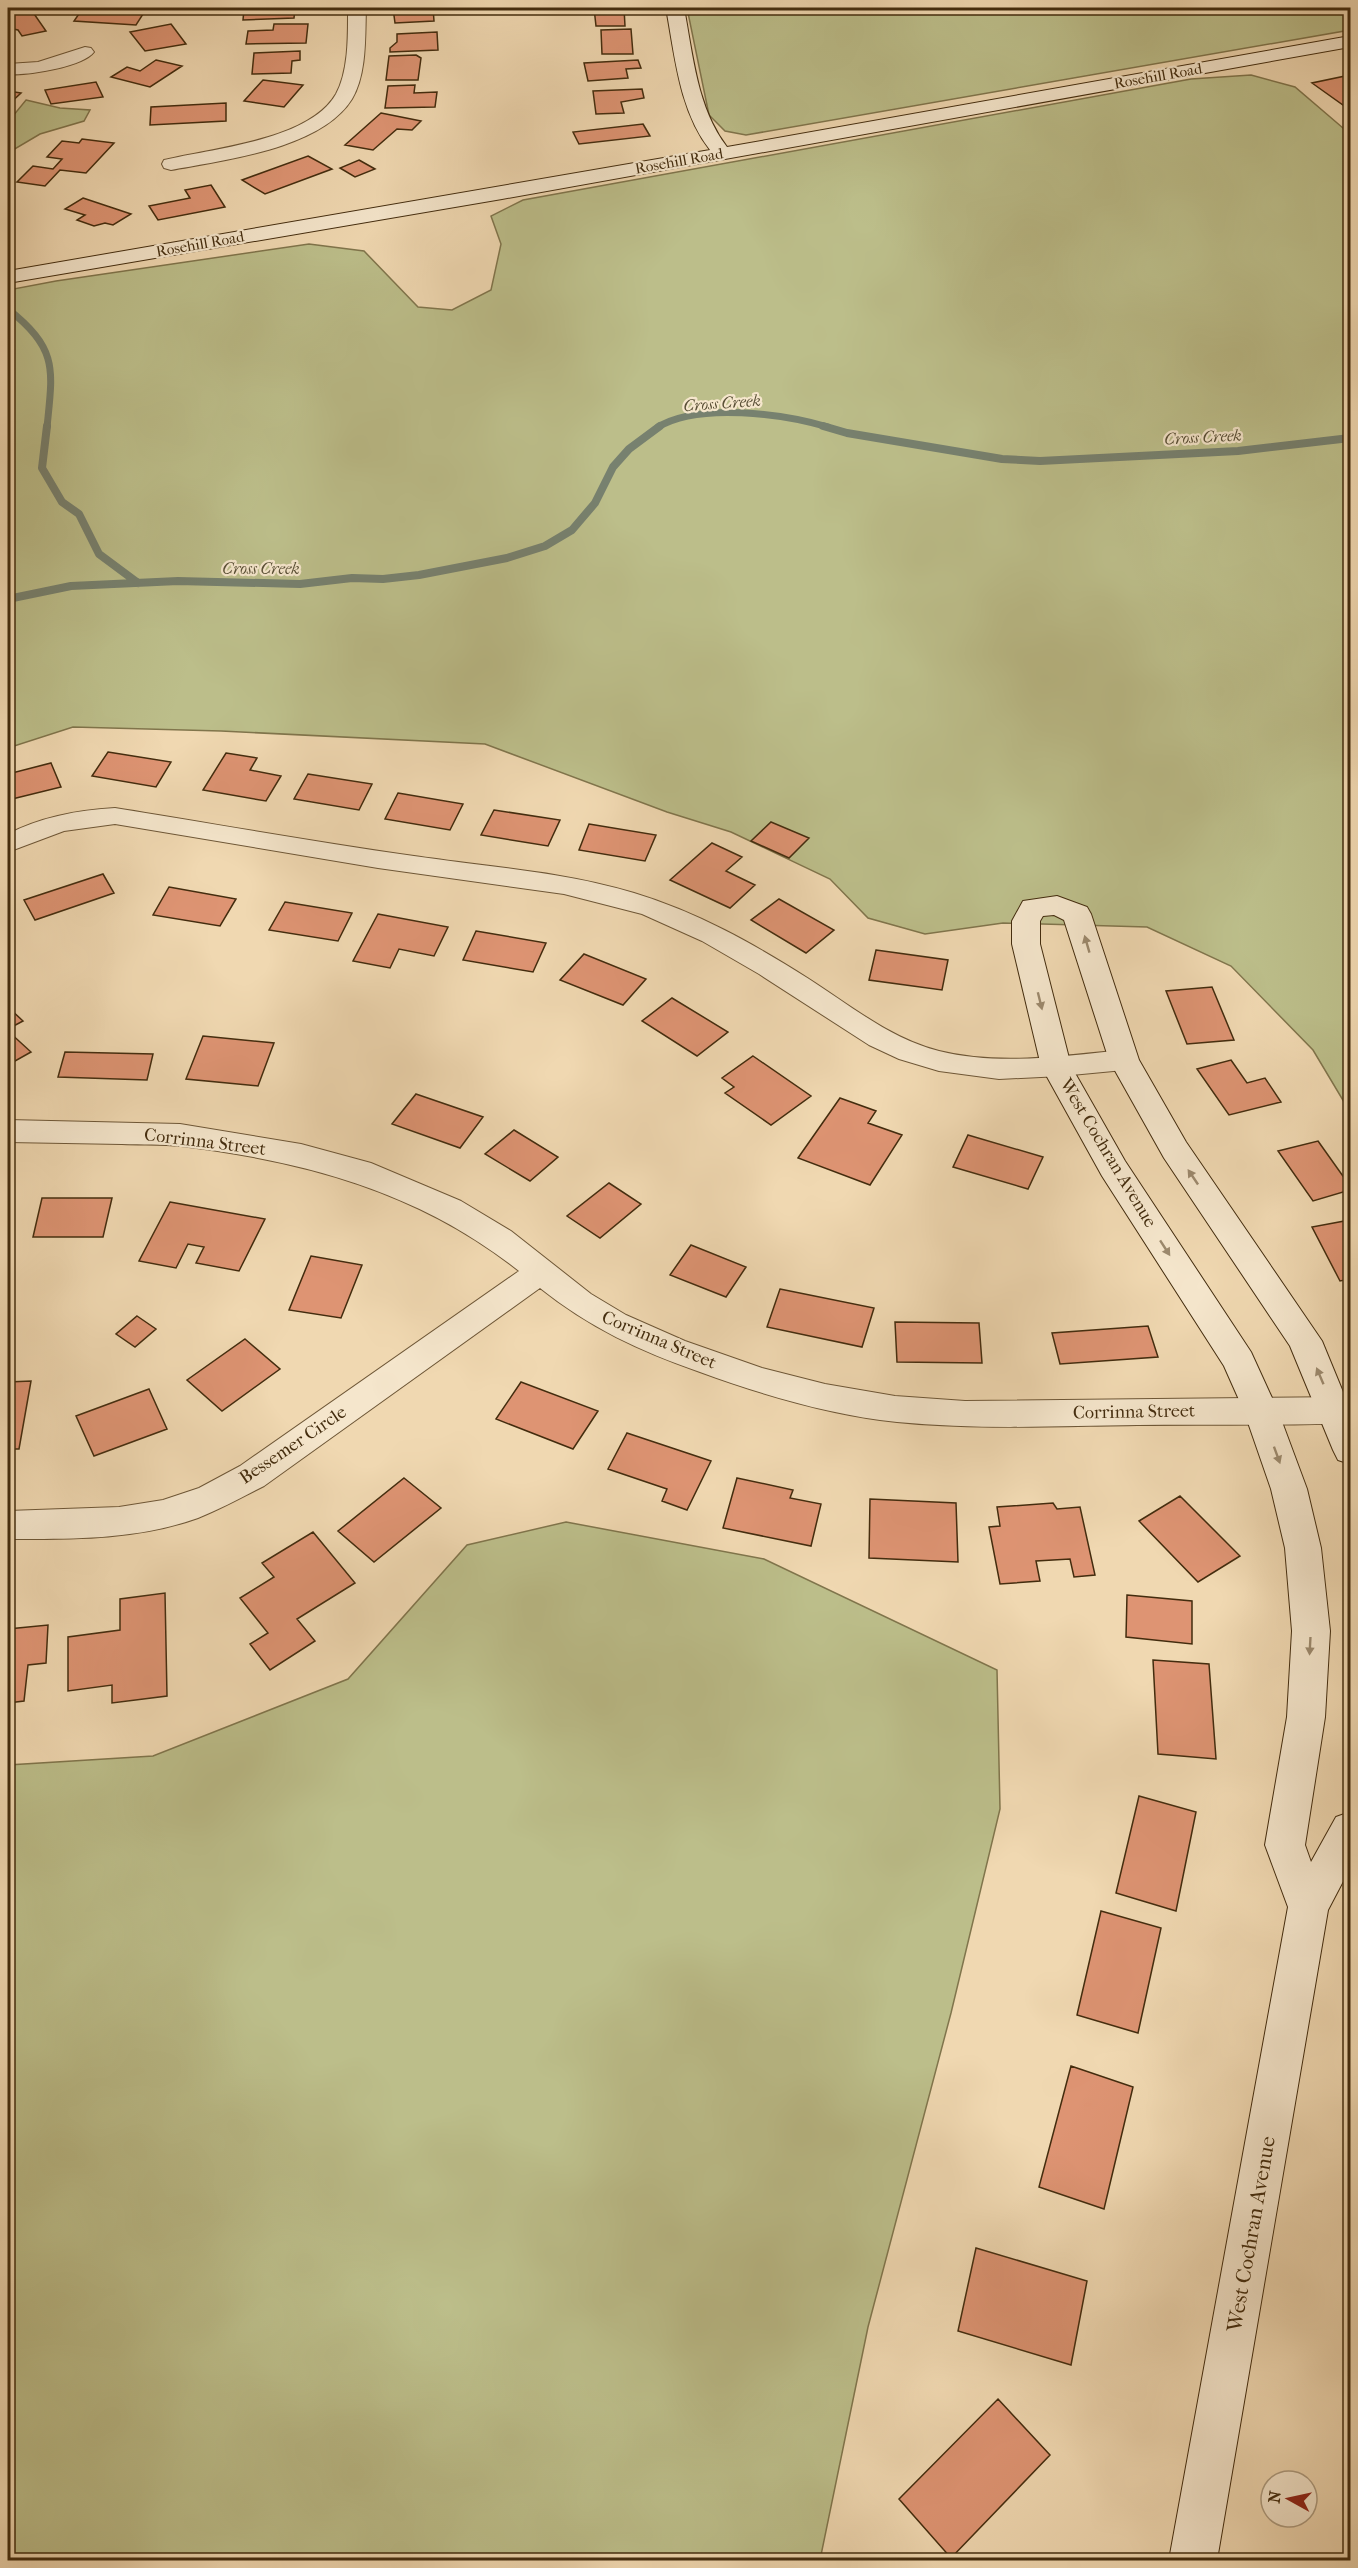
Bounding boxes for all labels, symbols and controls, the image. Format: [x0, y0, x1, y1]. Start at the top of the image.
street label: Rosehill Road [1113, 59, 1204, 93]
street label: Rosehill Road [634, 144, 725, 178]
street label: Rosehill Road [155, 227, 246, 261]
water label: Cross Creek [683, 391, 761, 415]
water label: Cross Creek [1164, 425, 1242, 449]
water label: Cross Creek [222, 559, 300, 578]
one-way arrow [1082, 934, 1091, 952]
one-way arrow [1036, 992, 1045, 1010]
street label: West Cochran Avenue [1055, 1074, 1161, 1231]
street label: Corrinna Street [143, 1124, 268, 1160]
one-way arrow [1187, 1169, 1199, 1185]
one-way arrow [1159, 1240, 1170, 1256]
street label: Corrinna Street [599, 1306, 720, 1374]
one-way arrow [1315, 1367, 1325, 1385]
street label: Corrinna Street [1073, 1400, 1196, 1424]
street label: Bessemer Circle [235, 1401, 351, 1489]
one-way arrow [1273, 1446, 1283, 1464]
one-way arrow [1305, 1637, 1315, 1656]
street label: West Cochran Avenue [1222, 2134, 1280, 2335]
north arrow [1259, 2469, 1319, 2529]
text: N [1264, 2489, 1285, 2504]

